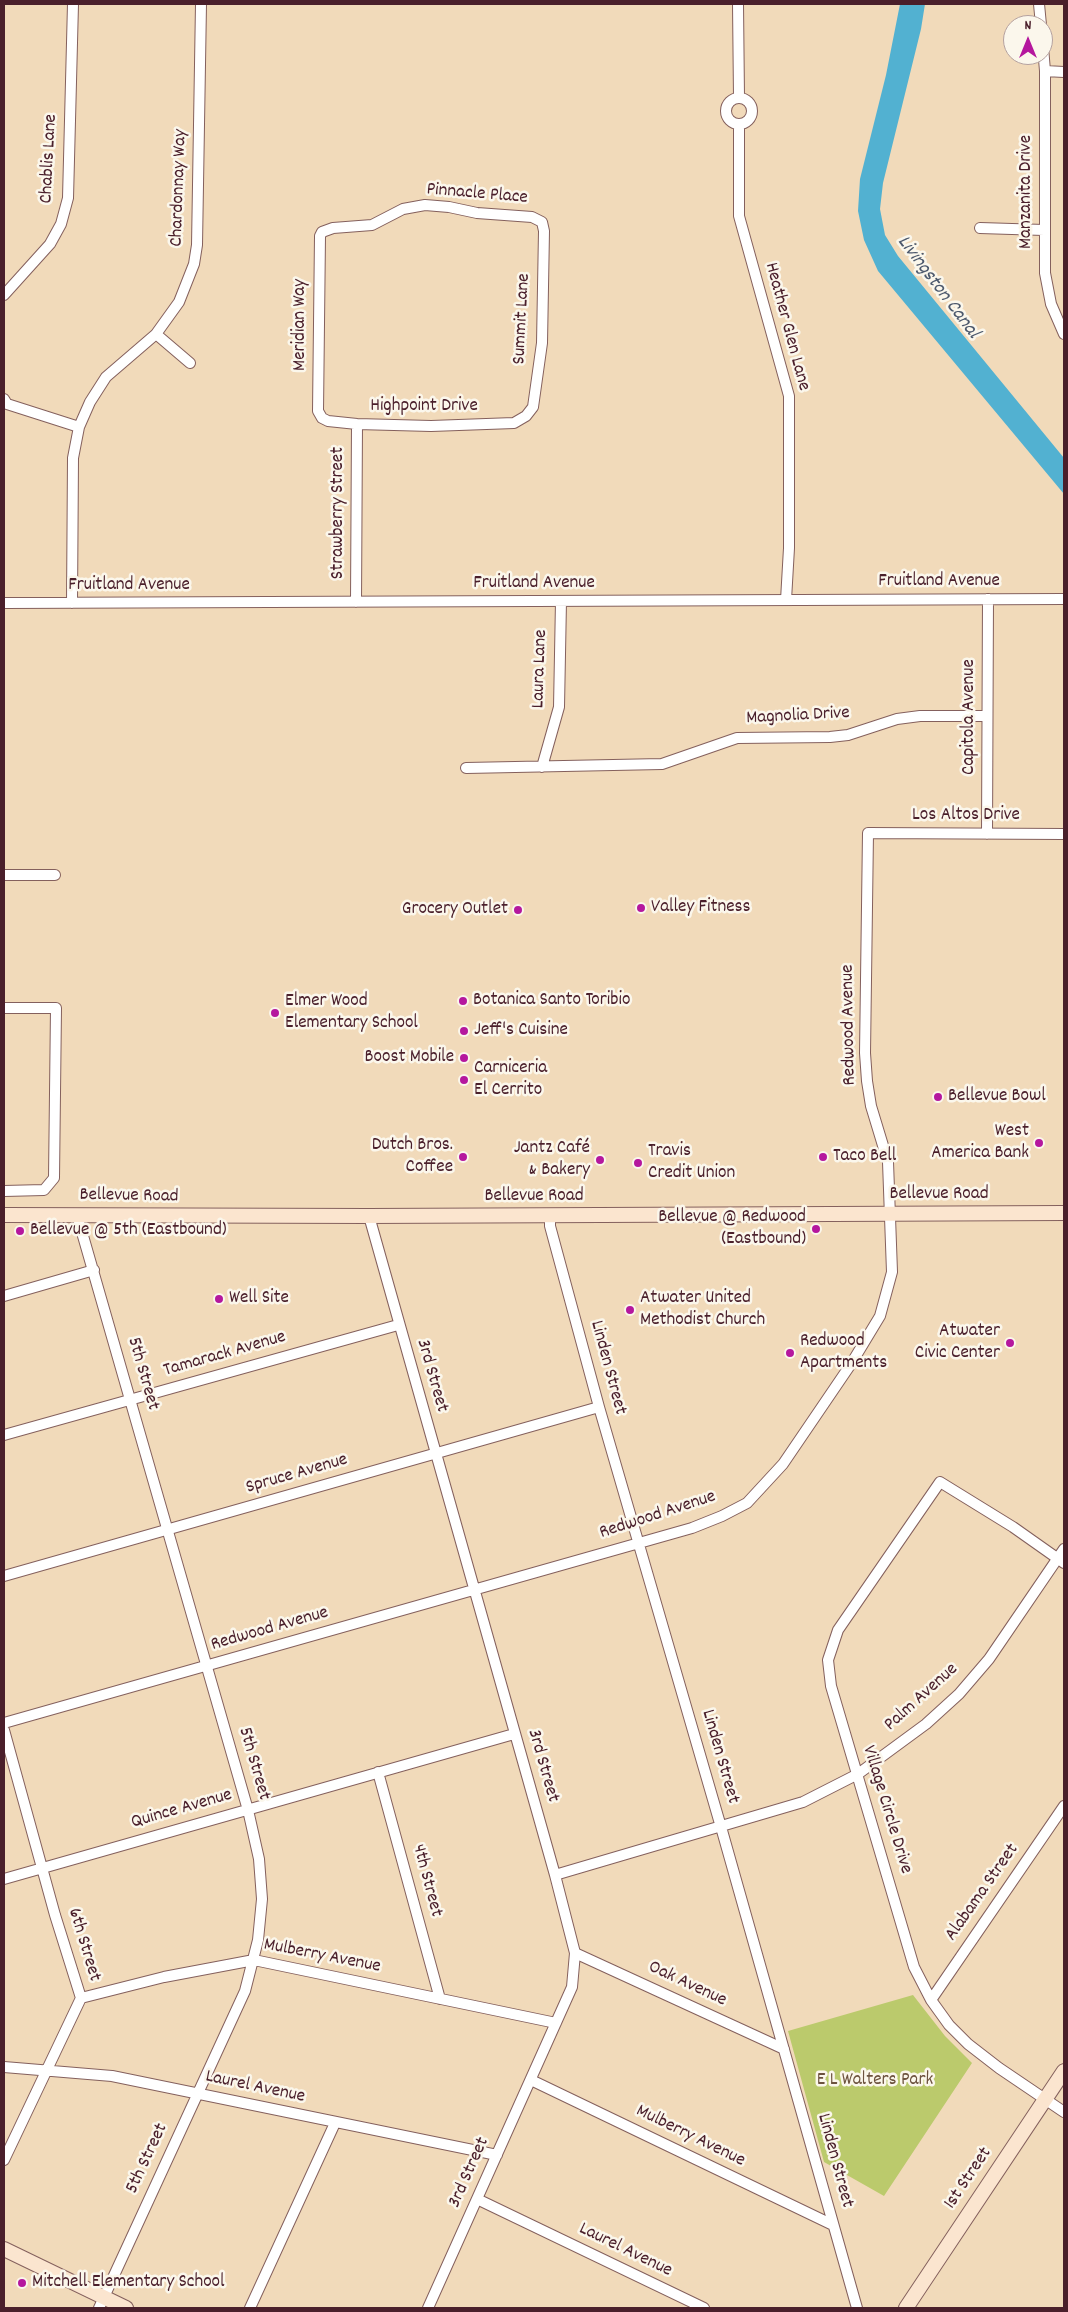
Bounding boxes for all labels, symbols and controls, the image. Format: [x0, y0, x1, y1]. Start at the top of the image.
north arrow [1003, 15, 1053, 65]
text: N [1025, 16, 1031, 36]
street label: Chablis Lane [36, 114, 64, 204]
street label: Chardonnay Way [167, 129, 193, 247]
street label: Manzanita Drive [1016, 135, 1038, 249]
street label: Pinnacle Place [425, 179, 529, 211]
water label: Livingston Canal [890, 232, 984, 344]
street label: Heather Glen Lane [758, 260, 814, 394]
street label: Summit Lane [509, 273, 537, 365]
street label: Meridian Way [290, 279, 312, 371]
street label: Highpoint Drive [370, 396, 478, 418]
street label: Strawberry Street [328, 447, 350, 579]
street label: Fruitland Avenue [878, 571, 1000, 593]
street label: Fruitland Avenue [473, 573, 595, 595]
street label: Fruitland Avenue [68, 575, 190, 597]
street label: Laura Lane [528, 629, 554, 709]
street label: Capitola Avenue [959, 659, 981, 775]
street label: Magnolia Drive [746, 703, 850, 731]
street label: Los Altos Drive [912, 805, 1020, 827]
place label: Valley Fitness [651, 897, 751, 919]
place label: Grocery Outlet [402, 899, 508, 921]
marker: Valley Fitness [635, 902, 647, 914]
marker: Grocery Outlet [512, 904, 524, 916]
street label: Redwood Avenue [838, 964, 862, 1086]
place label: Botanica Santo Toribio [473, 990, 630, 1012]
place label: Elmer Wood Elementary School [285, 991, 418, 1035]
marker: Botanica Santo Toribio [457, 995, 469, 1007]
marker: Elmer Wood Elementary School [269, 1007, 281, 1019]
place label: Jeff's Cuisine [474, 1020, 568, 1042]
marker: Jeff's Cuisine [458, 1025, 470, 1037]
place label: Boost Mobile [365, 1047, 454, 1069]
marker: Boost Mobile [458, 1052, 470, 1064]
place label: Carniceria El Cerrito [474, 1058, 547, 1102]
marker: Carniceria El Cerrito [458, 1074, 470, 1086]
place label: Bellevue Bowl [948, 1086, 1046, 1108]
marker: Bellevue Bowl [932, 1091, 944, 1103]
place label: West America Bank [931, 1121, 1029, 1165]
place label: Dutch Bros. Coffee [372, 1135, 453, 1179]
marker: West America Bank [1033, 1137, 1045, 1149]
place label: Jantz Café & Bakery [514, 1138, 590, 1182]
place label: Travis Credit Union [648, 1141, 735, 1185]
place label: Taco Bell [833, 1146, 896, 1168]
marker: Dutch Bros. Coffee [457, 1151, 469, 1163]
marker: Taco Bell [817, 1151, 829, 1163]
marker: Jantz Café & Bakery [594, 1154, 606, 1166]
marker: Travis Credit Union [632, 1157, 644, 1169]
street label: Bellevue Road [889, 1184, 989, 1206]
street label: Bellevue Road [79, 1185, 179, 1209]
street label: Bellevue Road [484, 1186, 584, 1208]
place label: Bellevue @ Redwood (Eastbound) [658, 1207, 806, 1251]
place label: Bellevue @ 5th (Eastbound) [30, 1220, 227, 1242]
marker: Bellevue @ Redwood (Eastbound) [810, 1223, 822, 1235]
marker: Bellevue @ 5th (Eastbound) [14, 1225, 26, 1237]
place label: Well Site [229, 1288, 289, 1310]
place label: Atwater United Methodist Church [640, 1288, 765, 1332]
marker: Well Site [213, 1293, 225, 1305]
marker: Atwater United Methodist Church [624, 1304, 636, 1316]
street label: Linden Street [583, 1318, 631, 1418]
place label: Atwater Civic Center [915, 1321, 1000, 1365]
street label: Tamarack Avenue [161, 1327, 289, 1383]
place label: Redwood Apartments [800, 1331, 887, 1375]
street label: 5th Street [121, 1335, 163, 1413]
street label: 3rd Street [410, 1337, 452, 1415]
marker: Atwater Civic Center [1004, 1337, 1016, 1349]
marker: Redwood Apartments [784, 1347, 796, 1359]
street label: Spruce Avenue [244, 1450, 350, 1500]
street label: Redwood Avenue [597, 1486, 719, 1546]
street label: Redwood Avenue [209, 1602, 331, 1658]
street label: Palm Avenue [880, 1659, 964, 1737]
street label: Linden Street [695, 1707, 743, 1807]
street label: 5th Street [232, 1725, 274, 1803]
street label: 3rd Street [521, 1727, 563, 1805]
street label: Village Circle Drive [856, 1743, 916, 1877]
street label: Quince Avenue [129, 1785, 235, 1835]
street label: Alabama Street [941, 1840, 1025, 1946]
street label: 4th Street [405, 1842, 447, 1920]
street label: 6th Street [61, 1906, 105, 1984]
street label: Mulberry Avenue [262, 1934, 382, 1980]
street label: Oak Avenue [644, 1957, 730, 2013]
street label: Laurel Avenue [203, 2066, 307, 2110]
park label: E L Walters Park [817, 2070, 933, 2092]
street label: Mulberry Avenue [632, 2101, 748, 2173]
street label: Linden Street [810, 2111, 858, 2211]
street label: 5th Street [122, 2120, 174, 2198]
street label: 3rd Street [444, 2134, 496, 2212]
street label: 1st Street [940, 2144, 998, 2214]
street label: Laurel Avenue [575, 2219, 675, 2283]
place label: Mitchell Elementary School [32, 2272, 225, 2294]
marker: Mitchell Elementary School [16, 2277, 28, 2289]

